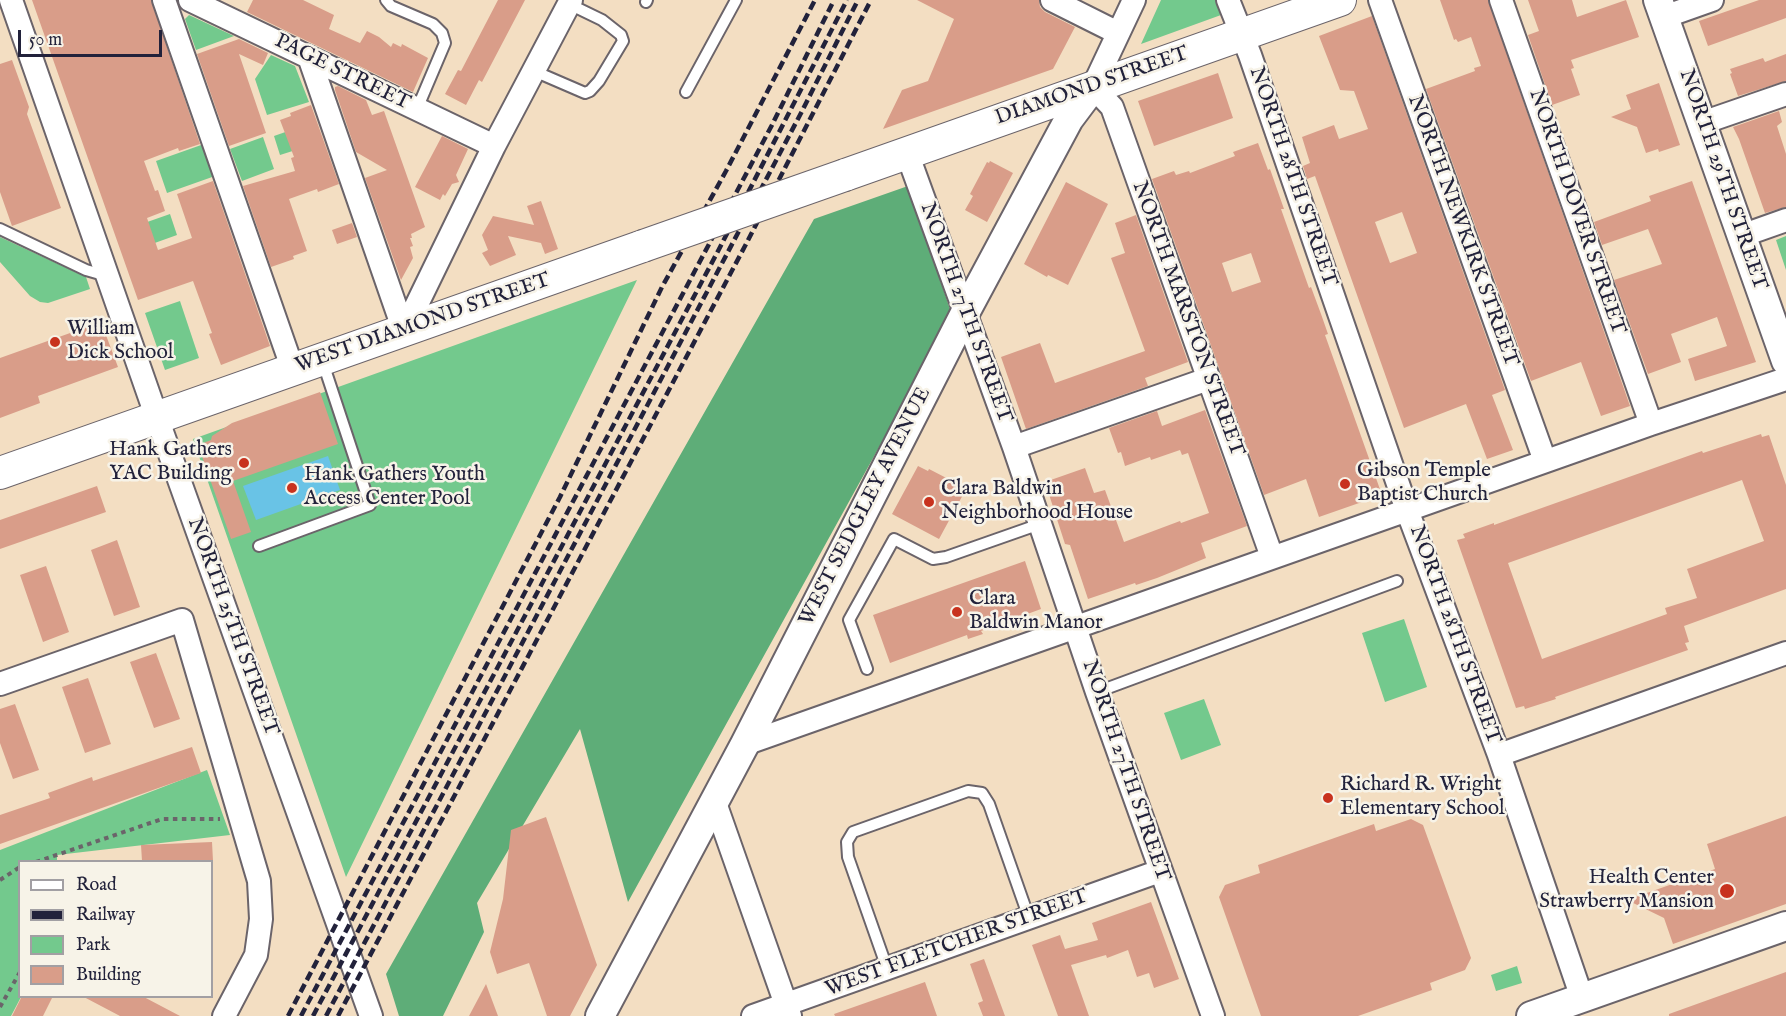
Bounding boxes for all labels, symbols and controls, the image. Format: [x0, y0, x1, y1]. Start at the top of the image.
scale bar [21, 18, 165, 56]
text: 50 m [29, 29, 62, 52]
street label: PAGE STREET [270, 29, 414, 117]
street label: DIAMOND STREET [992, 42, 1192, 132]
street label: NORTH 28TH STREET [1243, 64, 1341, 290]
street label: NORTH 29TH STREET [1672, 66, 1772, 294]
street label: NORTH DOVER STREET [1522, 86, 1630, 338]
street label: NORTH NEWKIRK STREET [1401, 92, 1523, 370]
street label: NORTH MARSTON STREET [1125, 178, 1249, 460]
street label: NORTH 27TH STREET [913, 200, 1017, 426]
street label: WEST DIAMOND STREET [292, 269, 554, 379]
place label: William Dick School [67, 317, 173, 367]
marker: William Dick School [48, 335, 62, 349]
street label: WEST SEDGLEY AVENUE [795, 384, 937, 630]
place label: Hank Gathers YAC Building [109, 438, 232, 488]
marker: Hank Gathers YAC Building [237, 456, 251, 470]
place label: Gibson Temple Baptist Church [1357, 459, 1491, 509]
place label: Hank Gathers Youth Access Center Pool [304, 463, 485, 513]
place label: Clara Baldwin Neighborhood House [941, 477, 1133, 527]
marker: Gibson Temple Baptist Church [1338, 477, 1352, 491]
marker: Hank Gathers Youth Access Center Pool [285, 481, 299, 495]
marker: Clara Baldwin Neighborhood House [922, 495, 936, 509]
street label: NORTH 25TH STREET [181, 515, 283, 739]
street label: NORTH 28TH STREET [1403, 522, 1505, 748]
place label: Clara Baldwin Manor [969, 587, 1103, 637]
marker: Clara Baldwin Manor [950, 605, 964, 619]
street label: NORTH 27TH STREET [1075, 657, 1175, 885]
place label: Richard R. Wright Elementary School [1340, 773, 1505, 823]
marker: Richard R. Wright Elementary School [1321, 791, 1335, 805]
legend [18, 860, 213, 998]
place label: Health Center Strawberry Mansion [1539, 866, 1714, 916]
text: Road [76, 874, 117, 897]
marker: Health Center Strawberry Mansion [1718, 882, 1736, 900]
street label: WEST FLETCHER STREET [822, 885, 1092, 1003]
text: Railway [76, 904, 135, 927]
text: Park [76, 934, 110, 957]
text: Building [76, 964, 141, 987]

